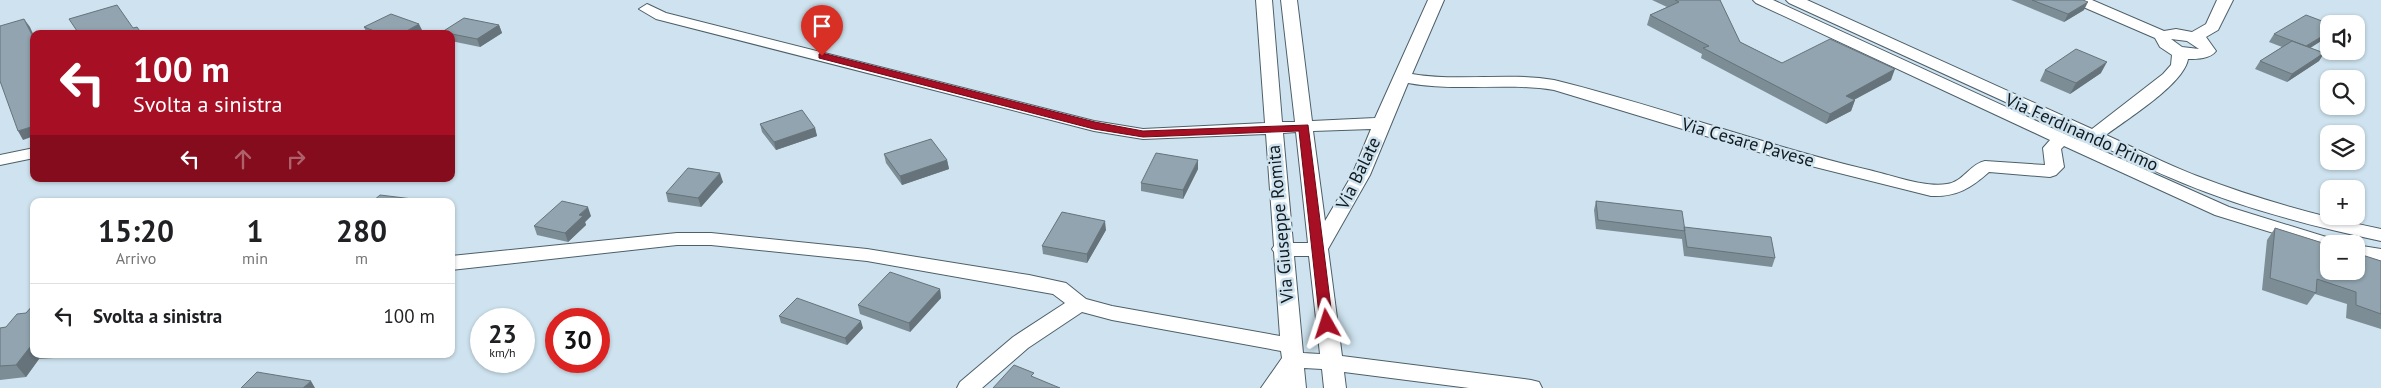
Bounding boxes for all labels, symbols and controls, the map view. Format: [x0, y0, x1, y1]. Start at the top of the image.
pin [801, 5, 843, 56]
icon: arrive [808, 12, 836, 40]
map controls [2320, 15, 2365, 280]
button: sound [2320, 15, 2365, 60]
text: 100 m [133, 46, 230, 92]
icon: left [50, 50, 115, 115]
button: search [2320, 70, 2365, 115]
street label: Via Ferdinando Primo [2001, 87, 2162, 176]
text: Svolta a sinistra [133, 90, 283, 118]
street label: Via Cesare Pavese [1678, 112, 1817, 172]
button: layers [2320, 125, 2365, 170]
street label: Via Balate [1330, 133, 1385, 214]
street label: Via Giuseppe Romita [1262, 144, 1298, 305]
icon: left [176, 145, 204, 173]
icon: ahead [229, 145, 257, 173]
icon: right [282, 145, 310, 173]
button: + [2320, 180, 2365, 225]
text: 15:20 [98, 211, 174, 250]
text: 1 [247, 211, 264, 250]
text: 280 [336, 211, 387, 250]
button: − [2320, 235, 2365, 280]
text: Arrivo [116, 248, 156, 268]
text: min [242, 248, 268, 268]
text: m [355, 248, 368, 268]
position arrow [1300, 297, 1352, 349]
icon: left [50, 302, 78, 330]
text: Svolta a sinistra [93, 304, 222, 328]
text: 100 m [383, 304, 435, 328]
speed limit sign: 30 [545, 308, 610, 373]
text: 23 [488, 318, 517, 350]
text: km/h [489, 345, 516, 360]

